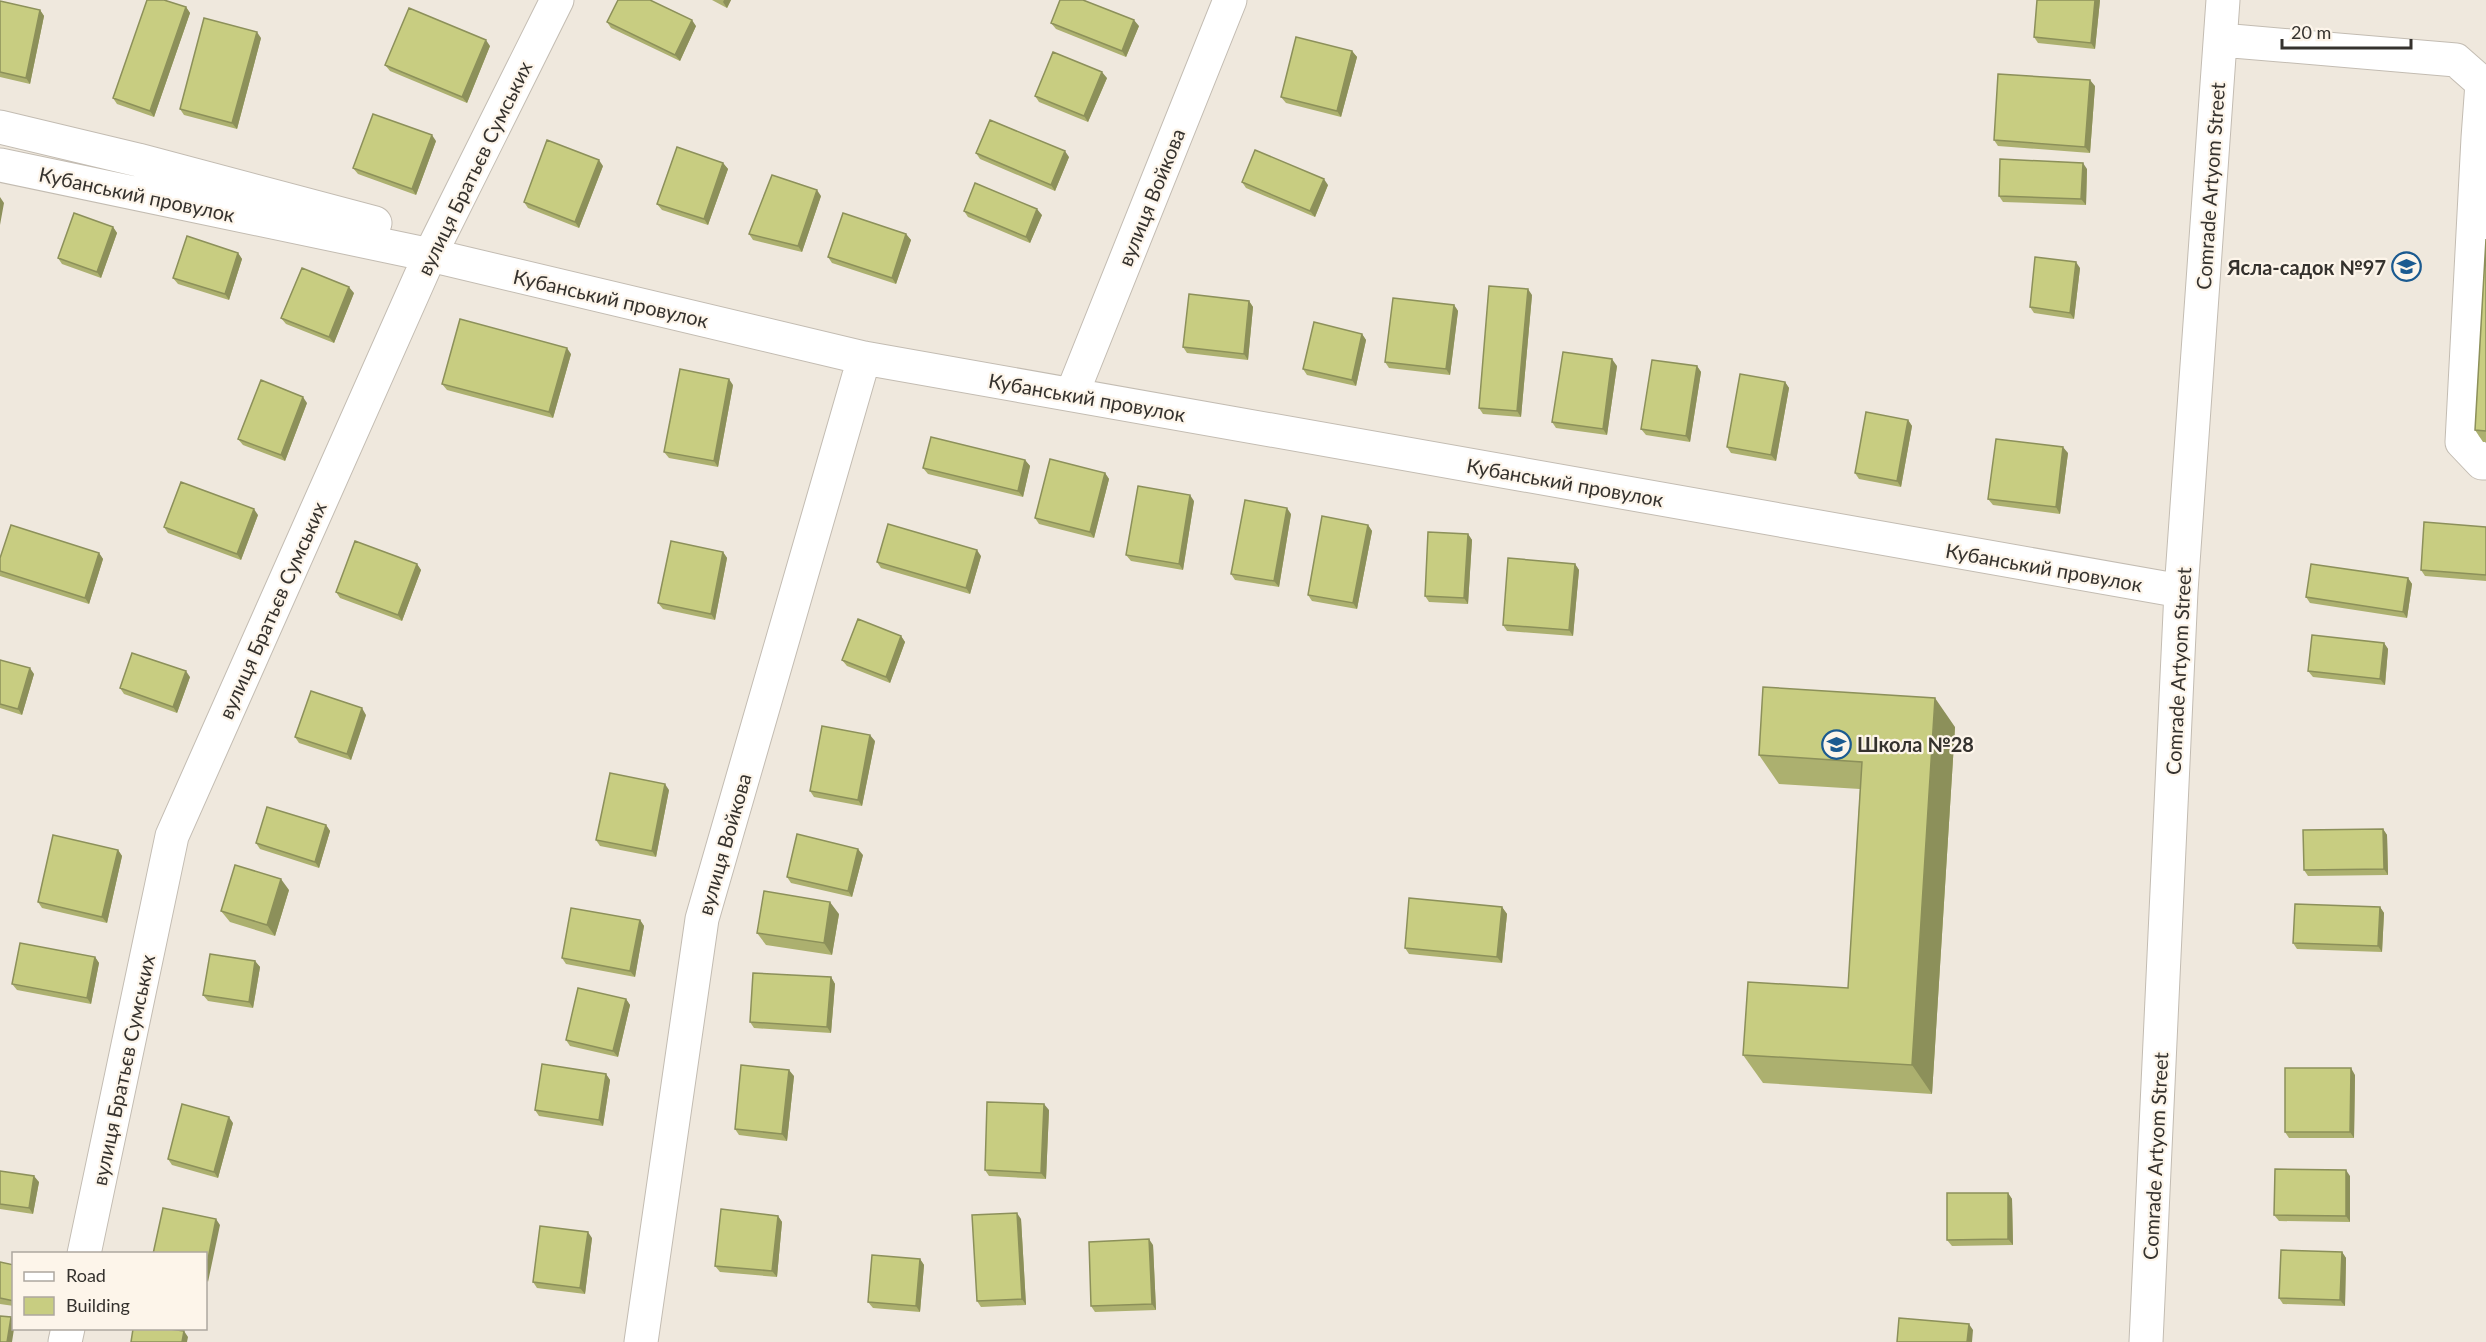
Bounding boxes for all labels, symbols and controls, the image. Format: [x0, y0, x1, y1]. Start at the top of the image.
scale bar [2282, 12, 2411, 50]
text: 20 m [2291, 21, 2331, 43]
street label: вулиця Братьєв Сумських [412, 57, 536, 279]
street label: Comrade Artyom Street [2191, 82, 2229, 290]
street label: вулиця Войкова [1113, 125, 1189, 269]
street label: Кубанський провулок [37, 162, 238, 227]
school or university icon: Ясла-садок №97 [2391, 251, 2423, 283]
place label: Ясла-садок №97 [2226, 255, 2386, 279]
street label: Кубанський провулок [511, 264, 712, 332]
street label: Кубанський провулок [987, 368, 1188, 426]
street label: Кубанський провулок [1465, 453, 1666, 511]
street label: вулиця Братьєв Сумських [213, 498, 331, 722]
street label: Кубанський провулок [1944, 538, 2145, 596]
street label: Comrade Artyom Street [2161, 567, 2195, 775]
school or university icon: Школа №28 [1820, 728, 1852, 760]
place label: Школа №28 [1857, 732, 1974, 756]
street label: вулиця Войкова [692, 770, 756, 918]
street label: вулиця Братьєв Сумських [87, 952, 159, 1188]
street label: Comrade Artyom Street [2138, 1052, 2172, 1260]
legend [12, 1252, 207, 1330]
text: Road [66, 1264, 106, 1286]
text: Building [66, 1294, 130, 1316]

